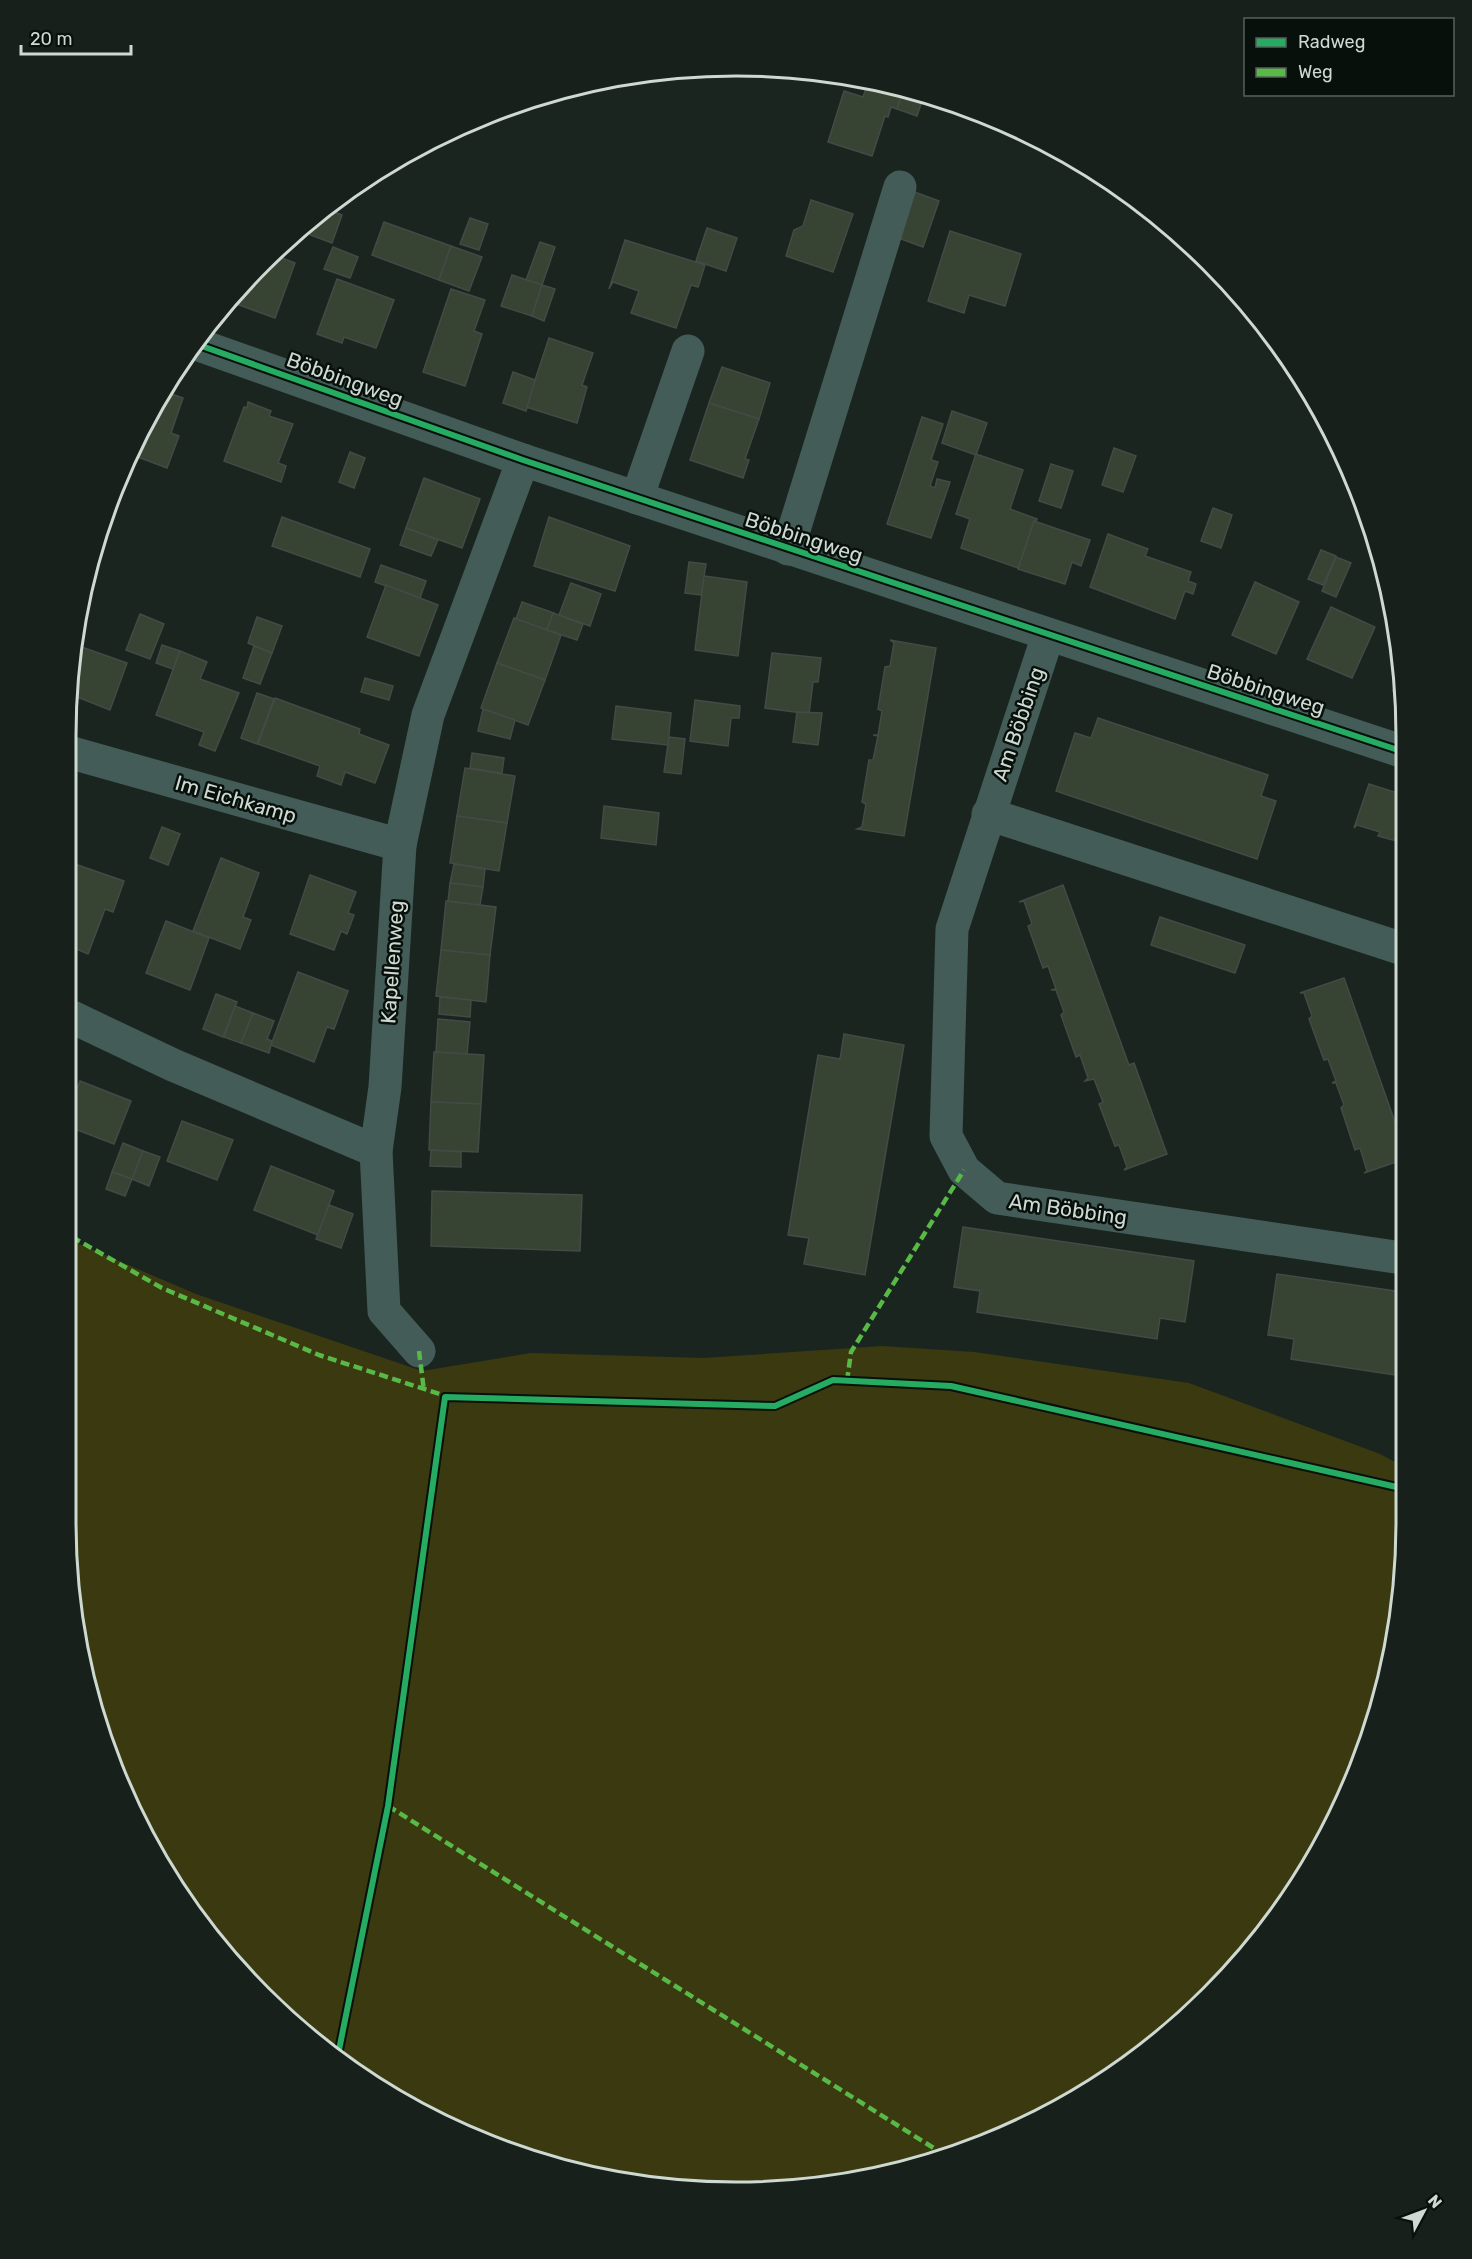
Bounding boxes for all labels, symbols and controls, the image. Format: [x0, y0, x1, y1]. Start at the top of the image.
scale bar [21, 18, 130, 56]
legend [1244, 18, 1454, 96]
text: 20 m [30, 28, 72, 50]
text: Radweg [1298, 31, 1365, 53]
text: Weg [1298, 61, 1333, 83]
street label: Böbbingweg [283, 346, 407, 412]
street label: Böbbingweg [742, 506, 866, 568]
street label: Böbbingweg [1204, 658, 1328, 720]
street label: Am Böbbing [987, 664, 1049, 784]
street label: Im Eichkamp [172, 770, 300, 828]
street label: Kapellenweg [375, 899, 409, 1025]
street label: Am Böbbing [1007, 1188, 1129, 1230]
north arrow [1394, 2181, 1454, 2241]
text: N [1424, 2191, 1446, 2212]

